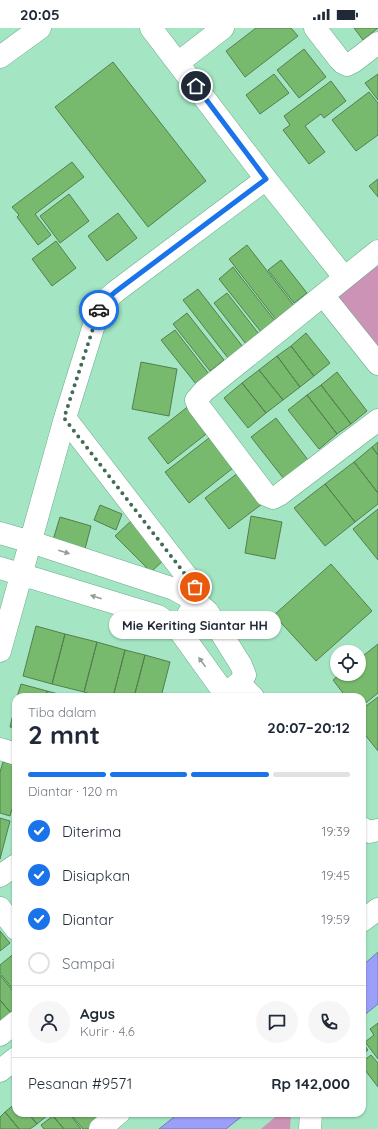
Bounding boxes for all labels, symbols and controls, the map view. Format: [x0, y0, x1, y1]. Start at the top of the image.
text: 20:05 [20, 5, 60, 24]
pin [179, 69, 213, 103]
icon: home [185, 75, 207, 97]
courier [79, 290, 119, 330]
icon: car [88, 299, 110, 321]
one-way arrow [58, 550, 70, 556]
pin [178, 570, 212, 604]
icon: bag [184, 576, 206, 598]
one-way arrow [89, 594, 101, 600]
callout: Mie Keriting Siantar HH [109, 611, 281, 639]
text: Mie Keriting Siantar HH [122, 617, 268, 633]
map controls [330, 645, 366, 681]
button: locate [330, 645, 366, 681]
one-way arrow [198, 657, 206, 667]
text: Tiba dalam [28, 704, 96, 720]
text: 2 mnt [28, 718, 100, 751]
text: 20:07–20:12 [267, 718, 350, 737]
text: Diantar · 120 m [28, 783, 118, 799]
icon: check [28, 820, 50, 842]
text: Diterima [62, 822, 121, 841]
text: 19:39 [321, 823, 350, 839]
icon: check [28, 864, 50, 886]
text: Disiapkan [62, 866, 130, 885]
text: 19:45 [321, 867, 350, 883]
icon: check [28, 908, 50, 930]
text: Diantar [62, 910, 114, 929]
text: 19:59 [321, 911, 350, 927]
text: Sampai [62, 954, 115, 973]
button: person [28, 1001, 70, 1043]
button: chat [256, 1001, 298, 1043]
button: phone [308, 1001, 350, 1043]
text: Agus [80, 1004, 115, 1023]
text: Kurir · 4.6 [80, 1023, 135, 1039]
text: Pesanan #9571 [28, 1074, 132, 1093]
text: Rp 142,000 [271, 1074, 350, 1093]

